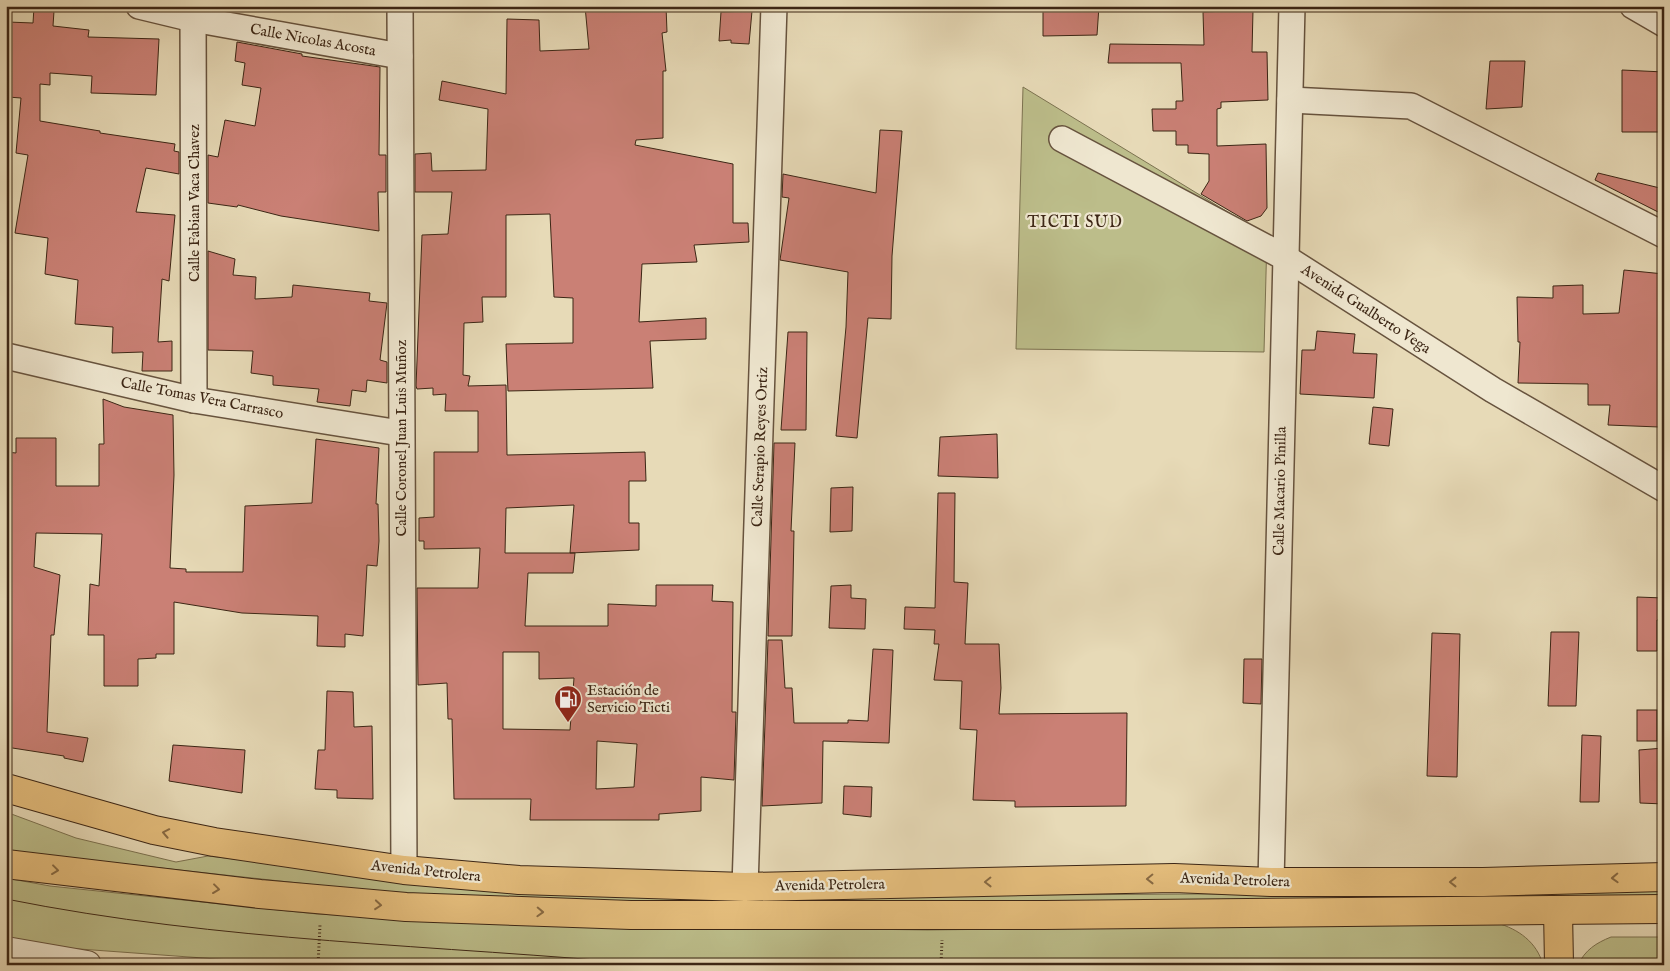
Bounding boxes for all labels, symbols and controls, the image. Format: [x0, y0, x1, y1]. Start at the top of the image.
street label: Calle Nicolas Acosta [249, 20, 378, 61]
street label: Calle Fabian Vaca Chavez [185, 124, 204, 282]
district label: TICTI SUD [1027, 213, 1123, 233]
street label: Avenida Gualberto Vega [1297, 259, 1435, 358]
street label: Calle Coronel Juan Luis Muñoz [392, 339, 411, 537]
street label: Calle Serapio Reyes Ortiz [748, 366, 772, 527]
street label: Calle Tomas Vera Carrasco [119, 373, 285, 423]
street label: Calle Macario Pinilla [1269, 426, 1291, 556]
place label: Estación de Servicio Ticti [587, 681, 670, 717]
fuel station icon: Estación de Servicio Ticti [553, 684, 583, 723]
one-way arrow [161, 828, 170, 839]
street label: Avenida Petrolera [369, 856, 482, 886]
one-way arrow [51, 864, 59, 875]
street label: Avenida Petrolera [1179, 869, 1291, 891]
one-way arrow [1611, 873, 1618, 883]
one-way arrow [1146, 874, 1154, 884]
street label: Avenida Petrolera [774, 875, 886, 895]
one-way arrow [983, 877, 991, 887]
one-way arrow [1448, 877, 1456, 887]
one-way arrow [212, 883, 220, 894]
one-way arrow [374, 899, 382, 910]
one-way arrow [536, 907, 544, 917]

